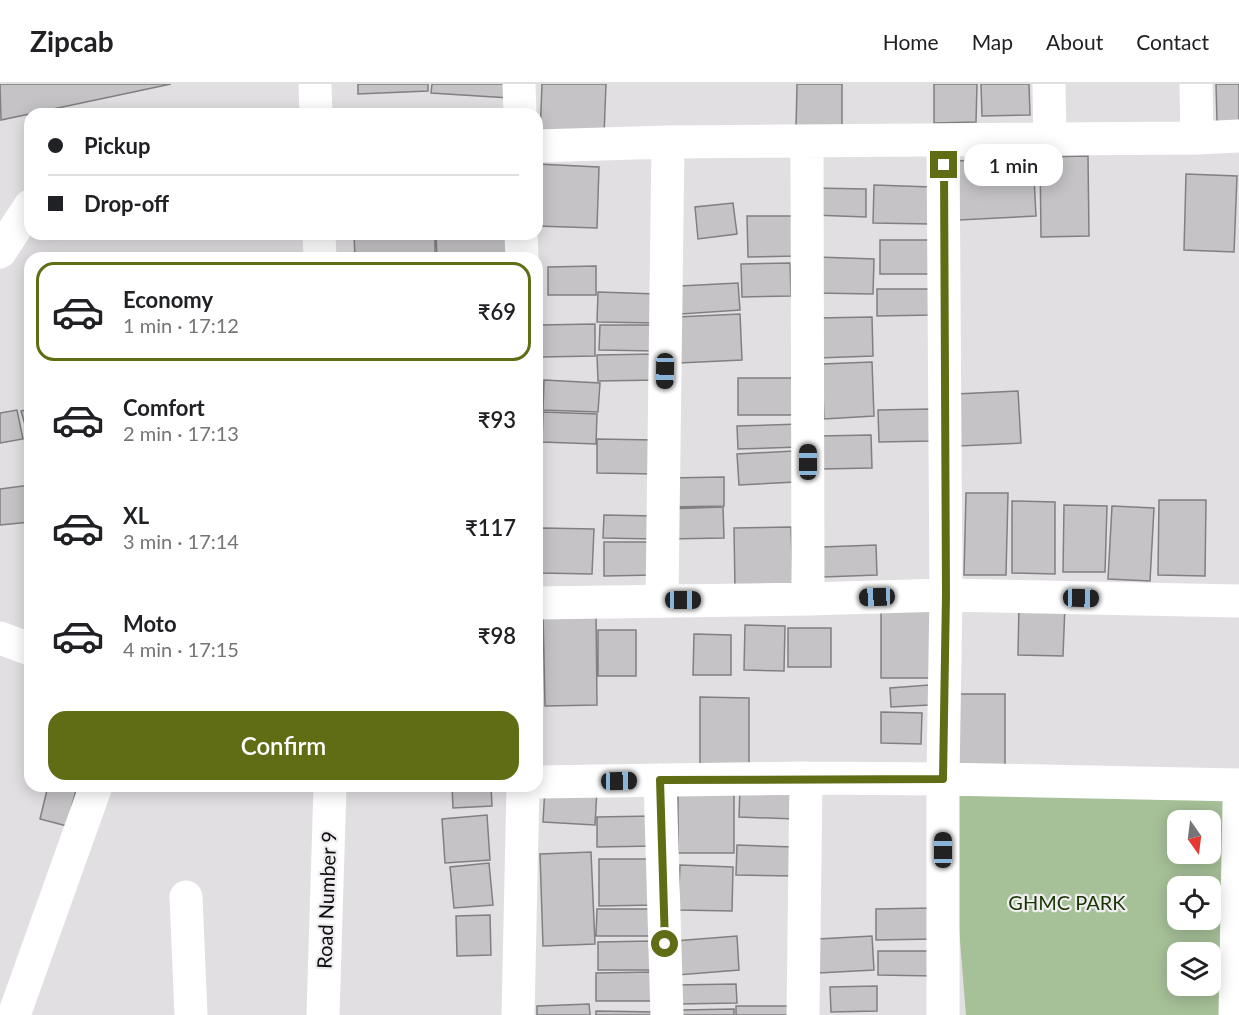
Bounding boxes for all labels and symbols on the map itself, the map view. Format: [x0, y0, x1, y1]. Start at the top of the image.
callout: 1 min [965, 144, 1064, 186]
route end [930, 151, 957, 178]
car [656, 353, 674, 389]
car [799, 444, 817, 480]
car [859, 587, 895, 607]
car [1063, 589, 1099, 607]
car [665, 591, 701, 609]
car [601, 772, 637, 790]
north arrow [1167, 810, 1221, 864]
street label: Road Number 9 [312, 831, 340, 969]
car [934, 832, 952, 868]
park label: GHMC PARK [1008, 890, 1126, 914]
route start [651, 930, 678, 957]

